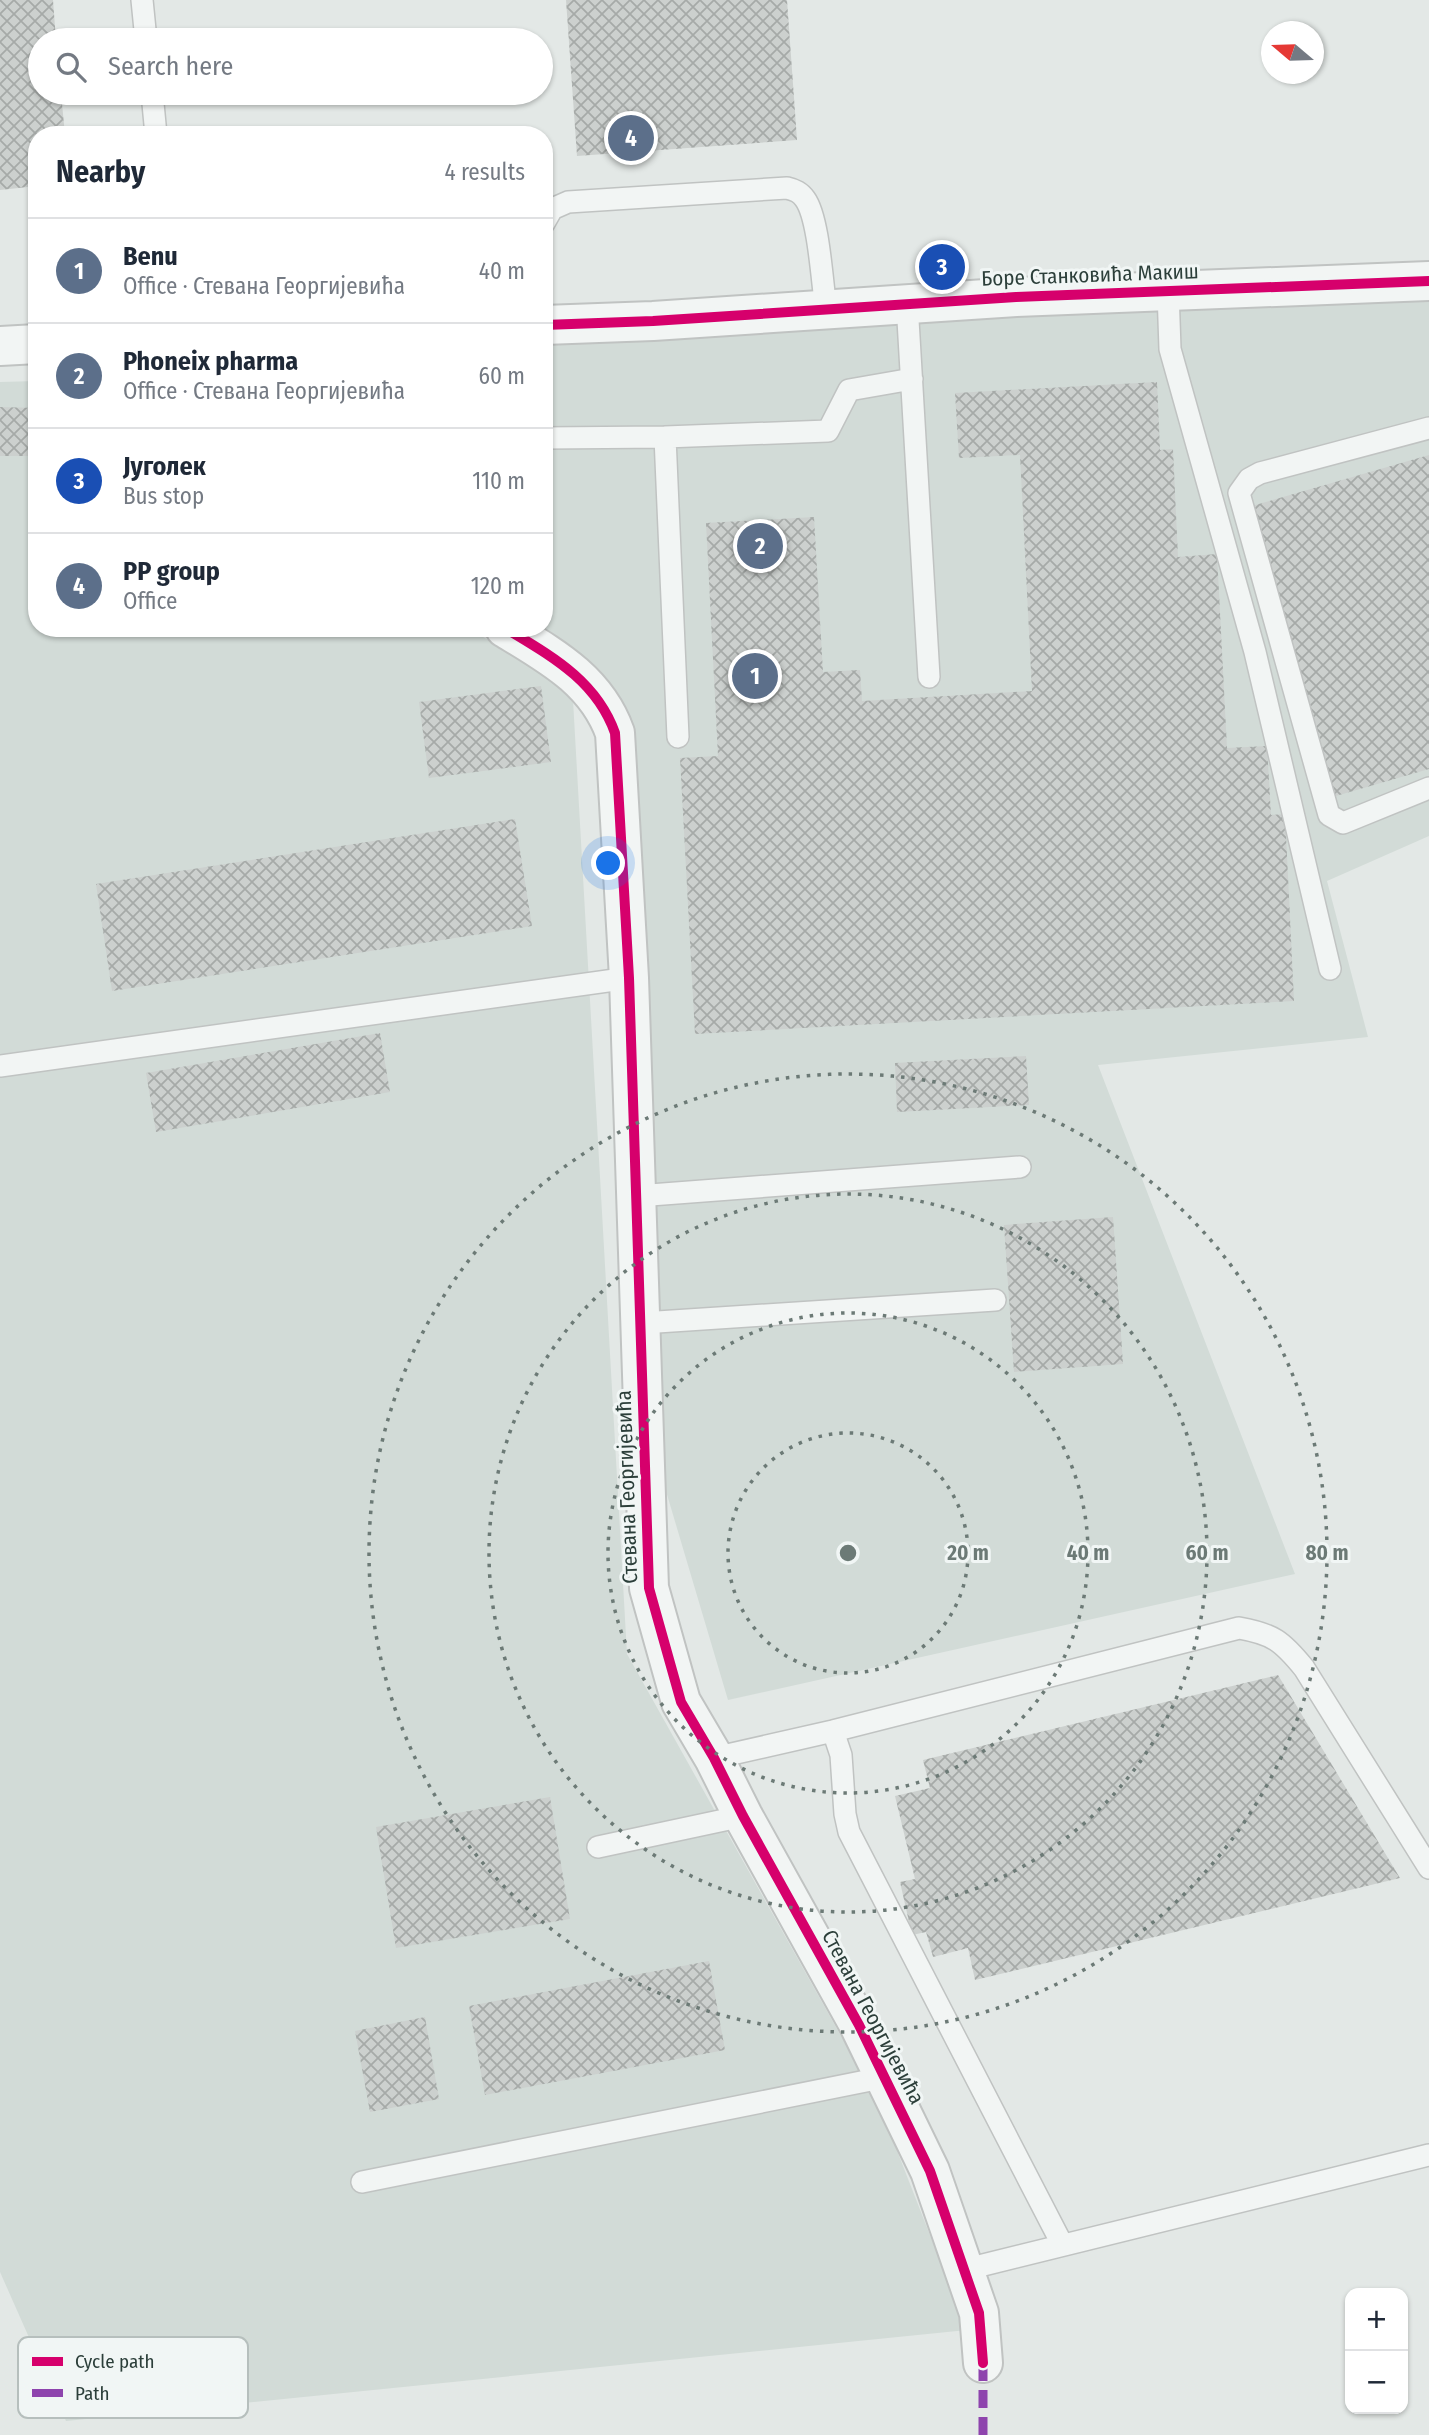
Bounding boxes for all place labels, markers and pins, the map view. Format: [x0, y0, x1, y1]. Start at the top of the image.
pin: 4 [608, 112, 654, 164]
pin: 3 [919, 241, 965, 293]
pin: 2 [737, 520, 783, 572]
pin: 1 [732, 650, 778, 702]
centre of rings [836, 1541, 860, 1565]

